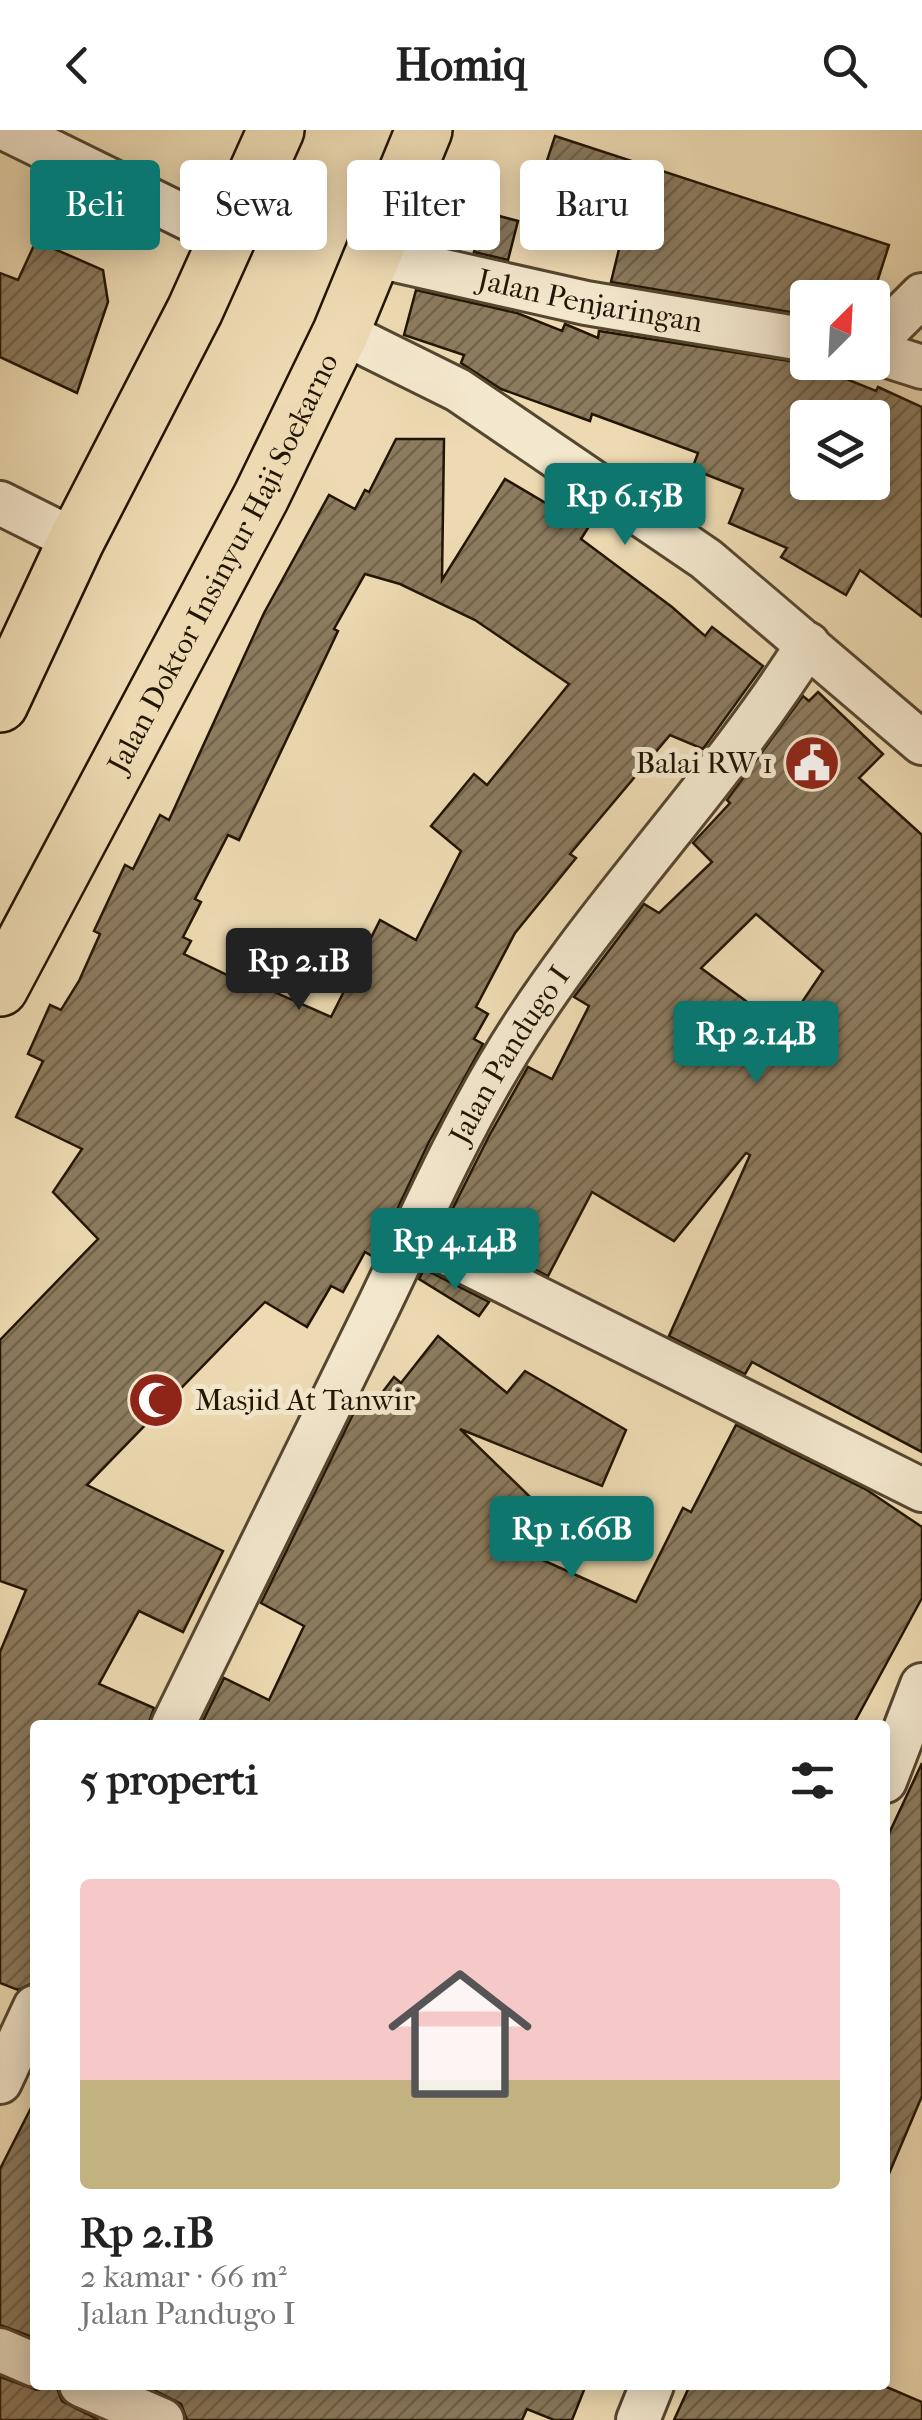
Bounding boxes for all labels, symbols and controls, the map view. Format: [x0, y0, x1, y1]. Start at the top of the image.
icon: back [50, 38, 105, 93]
icon: search [817, 38, 872, 93]
text: Homiq [395, 39, 527, 92]
chip: Beli [30, 160, 160, 250]
chip: Sewa [180, 160, 327, 250]
chip: Filter [347, 160, 500, 250]
chip: Baru [520, 160, 664, 250]
street label: Jalan Penjaringan [472, 262, 705, 340]
north arrow [790, 280, 890, 380]
map controls [790, 280, 890, 500]
street label: Jalan Doktor Insinyur Haji Soekarno [100, 348, 346, 781]
button: layers [790, 400, 890, 500]
pin: Rp 6.15B [522, 463, 728, 548]
text: Rp 6.15B [567, 477, 683, 514]
public building icon: Balai RW 1 [782, 733, 842, 793]
place label: Balai RW 1 [636, 746, 773, 781]
pin: Rp 2.1B [207, 928, 391, 1013]
text: Rp 2.1B [248, 942, 350, 979]
street label: Jalan Pandugo I [442, 960, 577, 1152]
pin: Rp 2.14B [653, 1001, 859, 1086]
text: Rp 2.14B [695, 1015, 817, 1052]
pin: Rp 4.14B [352, 1208, 558, 1293]
text: Rp 4.14B [393, 1222, 517, 1259]
mosque icon: Masjid At Tanwir [126, 1370, 186, 1430]
place label: Masjid At Tanwir [195, 1383, 415, 1418]
pin: Rp 1.66B [469, 1496, 675, 1581]
text: Rp 1.66B [512, 1510, 632, 1547]
icon: filters [785, 1753, 840, 1808]
text: 5 properti [80, 1756, 258, 1805]
icon: home [370, 1944, 550, 2124]
text: Rp 2.1B [80, 2209, 214, 2258]
text: 2 kamar · 66 m² [80, 2258, 287, 2295]
text: Jalan Pandugo I [80, 2295, 295, 2332]

